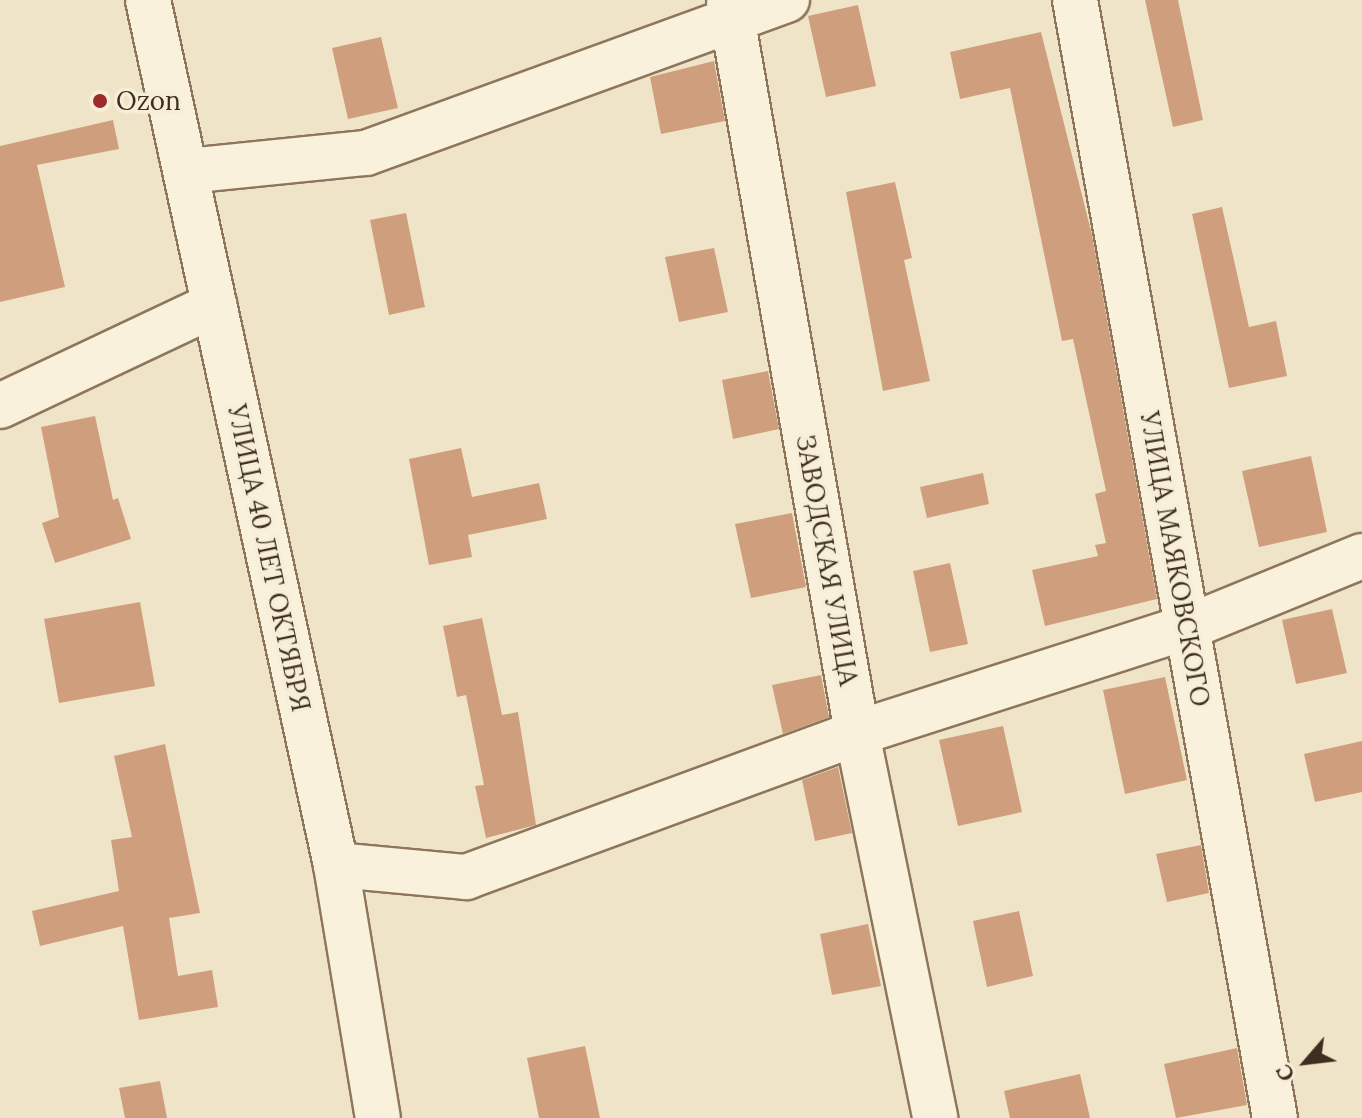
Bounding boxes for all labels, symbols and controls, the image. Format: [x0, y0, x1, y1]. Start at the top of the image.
place label: Ozon [116, 85, 181, 117]
marker: Ozon [91, 92, 109, 110]
street label: УЛИЦА 40 ЛЕТ ОКТЯБРЯ [221, 402, 317, 714]
street label: УЛИЦА МАЯКОВСКОГО [1134, 409, 1216, 709]
street label: ЗАВОДСКАЯ УЛИЦА [790, 432, 864, 688]
north arrow [1266, 1022, 1346, 1102]
text: С [1269, 1060, 1301, 1087]

